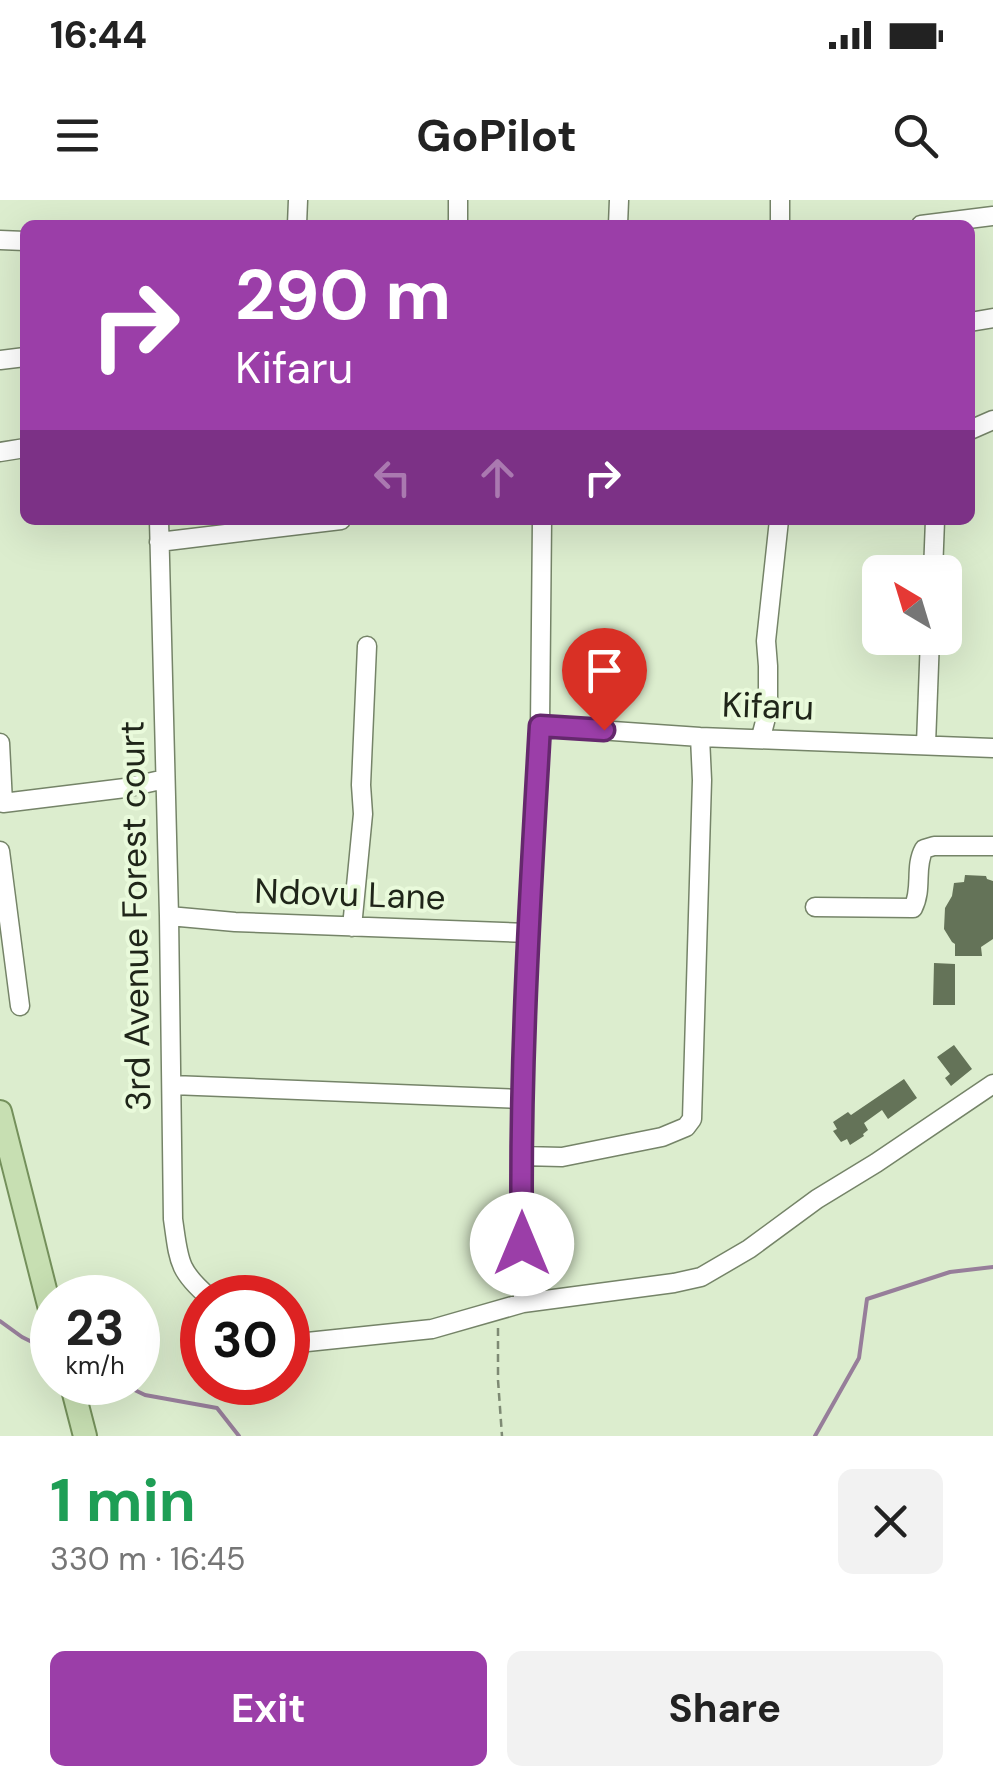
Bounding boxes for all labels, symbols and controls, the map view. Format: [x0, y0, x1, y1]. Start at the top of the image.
text: 16:44 [50, 10, 147, 60]
text: GoPilot [416, 106, 577, 165]
icon: menu [50, 108, 105, 163]
icon: search [888, 108, 943, 163]
text: 290 m [235, 250, 451, 341]
icon: right [70, 260, 200, 390]
text: Kifaru [235, 338, 353, 397]
icon: left [365, 450, 420, 505]
icon: ahead [470, 450, 525, 505]
icon: right [575, 450, 630, 505]
north arrow [862, 555, 962, 655]
map controls [862, 555, 962, 655]
pin [562, 628, 647, 731]
icon: arrive [577, 643, 632, 698]
street label: Kifaru [721, 681, 815, 731]
street label: 3rd Avenue Forest court [109, 720, 161, 1112]
street label: Ndovu Lane [254, 868, 446, 920]
position arrow [470, 1192, 574, 1296]
speed limit sign: 30 [180, 1275, 310, 1405]
text: 23 [66, 1295, 125, 1361]
text: km/h [65, 1349, 125, 1382]
text: 1 min [50, 1461, 196, 1540]
button: close [838, 1469, 943, 1574]
text: 330 m · 16:45 [50, 1538, 246, 1580]
button: Exit [50, 1651, 487, 1766]
button: Share [507, 1651, 943, 1766]

